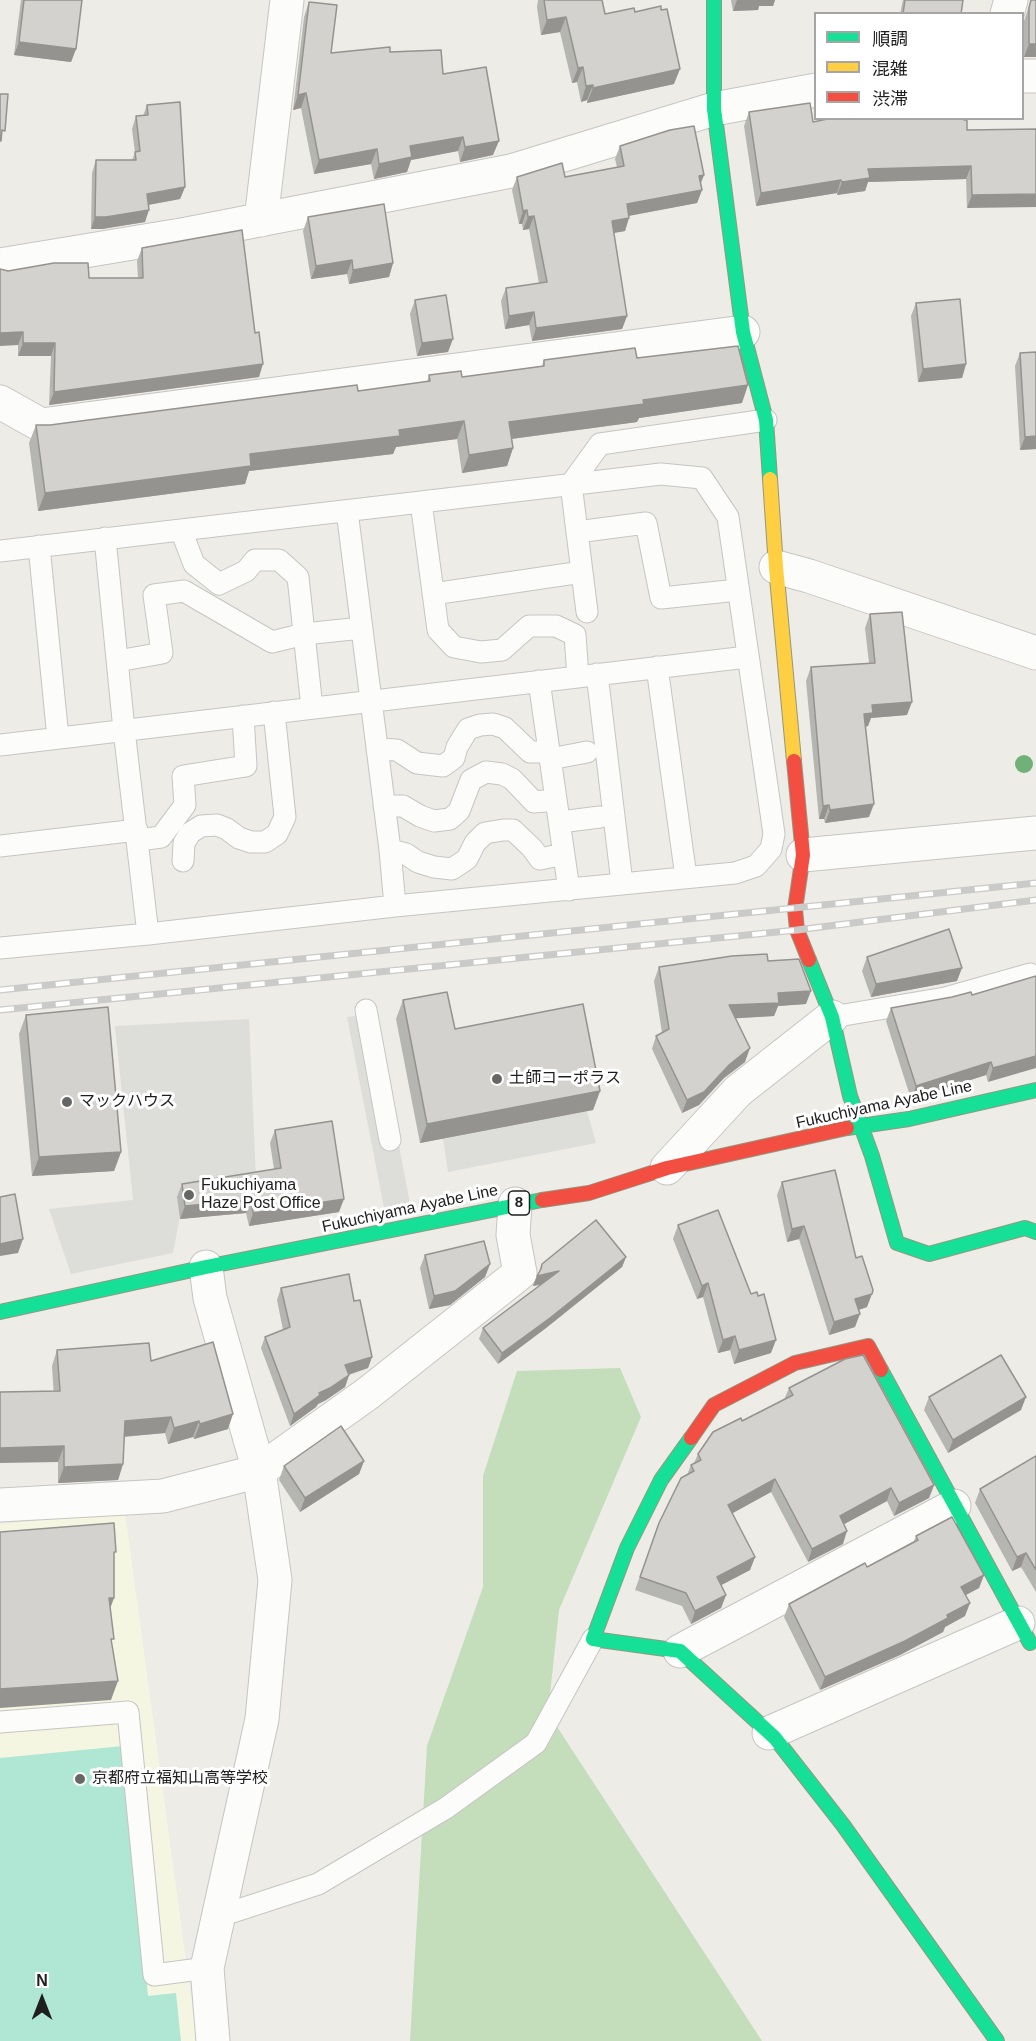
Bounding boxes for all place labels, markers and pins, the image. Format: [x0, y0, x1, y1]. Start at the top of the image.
place label: 土師コーポラス [509, 1069, 621, 1089]
marker: 土師コーポラス [490, 1072, 504, 1086]
place label: マックハウス [79, 1092, 175, 1112]
marker: マックハウス [60, 1095, 74, 1109]
place label: Fukuchiyama Haze Post Office [201, 1176, 321, 1214]
marker: Fukuchiyama Haze Post Office [182, 1188, 196, 1202]
place label: 京都府立福知山高等学校 [92, 1769, 268, 1789]
marker: 京都府立福知山高等学校 [73, 1772, 87, 1786]

